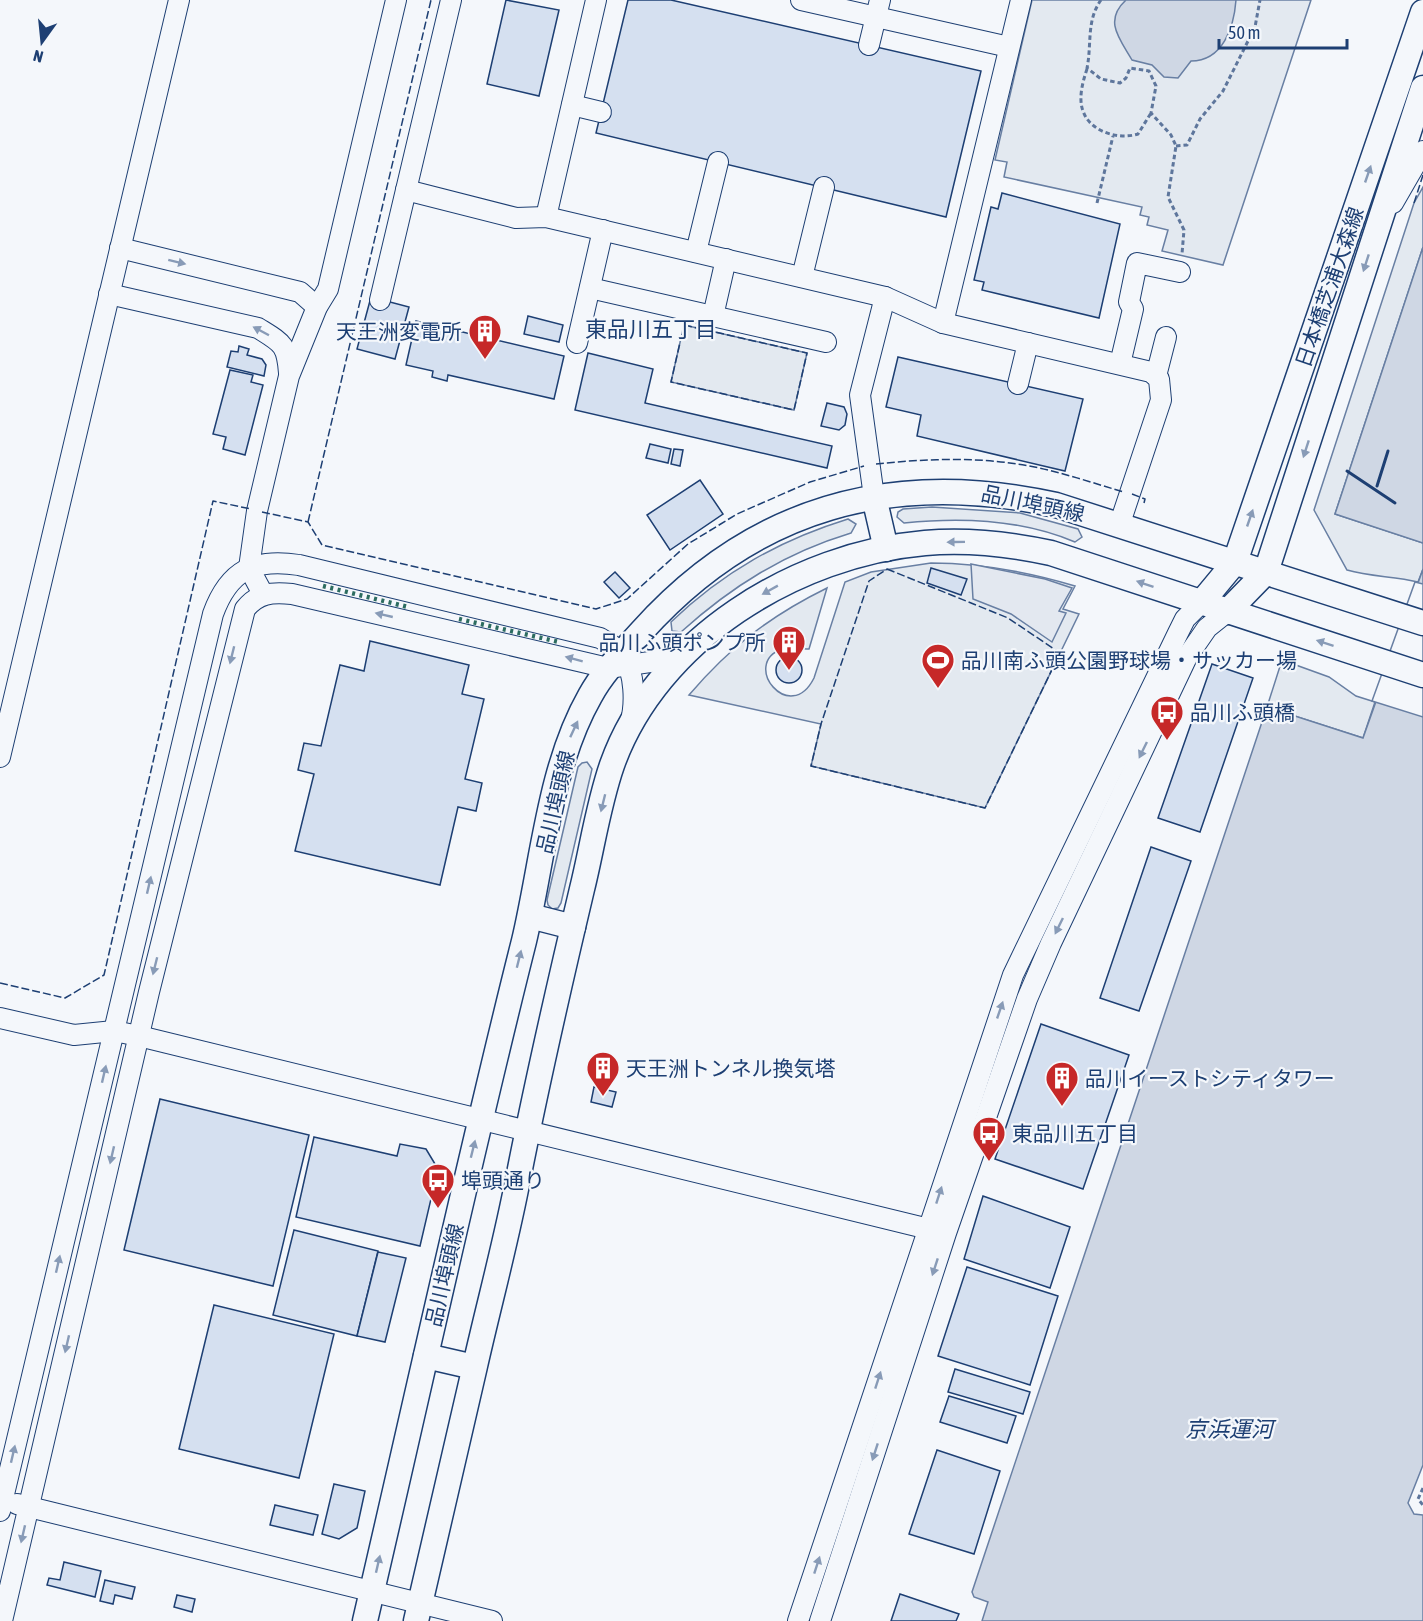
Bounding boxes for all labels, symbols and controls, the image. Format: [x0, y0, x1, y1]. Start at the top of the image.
north arrow [12, 12, 72, 72]
scale bar [1219, 12, 1346, 50]
text: 50 m [1228, 22, 1260, 43]
text: N [31, 47, 45, 66]
one-way arrow [1363, 165, 1373, 183]
street label: 日本橋芝浦大森線 [1290, 204, 1368, 370]
one-way arrow [1361, 254, 1370, 272]
one-way arrow [167, 257, 186, 267]
building icon: 天王洲変電所 [467, 313, 503, 360]
district label: 東品川五丁目 [585, 316, 717, 342]
place label: 天王洲変電所 [336, 319, 462, 343]
one-way arrow [253, 326, 270, 336]
one-way arrow [1301, 440, 1311, 458]
street label: 品川埠頭線 [979, 480, 1087, 526]
one-way arrow [1246, 509, 1256, 527]
one-way arrow [947, 537, 966, 547]
one-way arrow [1136, 579, 1154, 589]
one-way arrow [761, 585, 778, 595]
one-way arrow [375, 609, 393, 619]
building icon: 品川ふ頭ポンプ所 [771, 624, 807, 671]
place label: 品川ふ頭ポンプ所 [599, 630, 766, 654]
one-way arrow [1316, 638, 1334, 647]
sports icon: 品川南ふ頭公園野球場・サッカー場 [920, 642, 956, 689]
one-way arrow [227, 645, 237, 664]
place label: 品川南ふ頭公園野球場・サッカー場 [961, 648, 1297, 672]
one-way arrow [565, 653, 583, 663]
bus stop icon: 品川ふ頭橋 [1149, 694, 1185, 741]
place label: 品川ふ頭橋 [1190, 700, 1295, 724]
one-way arrow [570, 721, 579, 738]
one-way arrow [1138, 741, 1148, 759]
street label: 品川埠頭線 [531, 748, 579, 856]
one-way arrow [598, 794, 608, 812]
one-way arrow [144, 875, 154, 894]
one-way arrow [1054, 917, 1063, 934]
one-way arrow [515, 950, 524, 968]
one-way arrow [150, 957, 160, 975]
one-way arrow [996, 1001, 1006, 1019]
building icon: 天王洲トンネル換気塔 [585, 1050, 621, 1097]
place label: 天王洲トンネル換気塔 [626, 1056, 836, 1080]
building icon: 品川イーストシティタワー [1044, 1060, 1080, 1107]
one-way arrow [99, 1065, 109, 1084]
place label: 品川イーストシティタワー [1085, 1066, 1335, 1090]
bus stop icon: 東品川五丁目 [971, 1115, 1007, 1162]
place label: 東品川五丁目 [1012, 1121, 1138, 1145]
one-way arrow [469, 1140, 479, 1158]
one-way arrow [106, 1145, 116, 1164]
bus stop icon: 埠頭通り [420, 1162, 456, 1209]
place label: 埠頭通り [461, 1168, 545, 1192]
one-way arrow [935, 1186, 944, 1204]
street label: 品川埠頭線 [420, 1221, 468, 1329]
one-way arrow [54, 1255, 64, 1273]
one-way arrow [930, 1258, 939, 1276]
one-way arrow [61, 1335, 71, 1354]
one-way arrow [874, 1371, 883, 1389]
water label: 京浜運河 [1185, 1416, 1277, 1442]
one-way arrow [870, 1443, 879, 1461]
one-way arrow [9, 1444, 19, 1463]
one-way arrow [17, 1525, 27, 1543]
one-way arrow [374, 1554, 383, 1573]
one-way arrow [812, 1556, 822, 1574]

